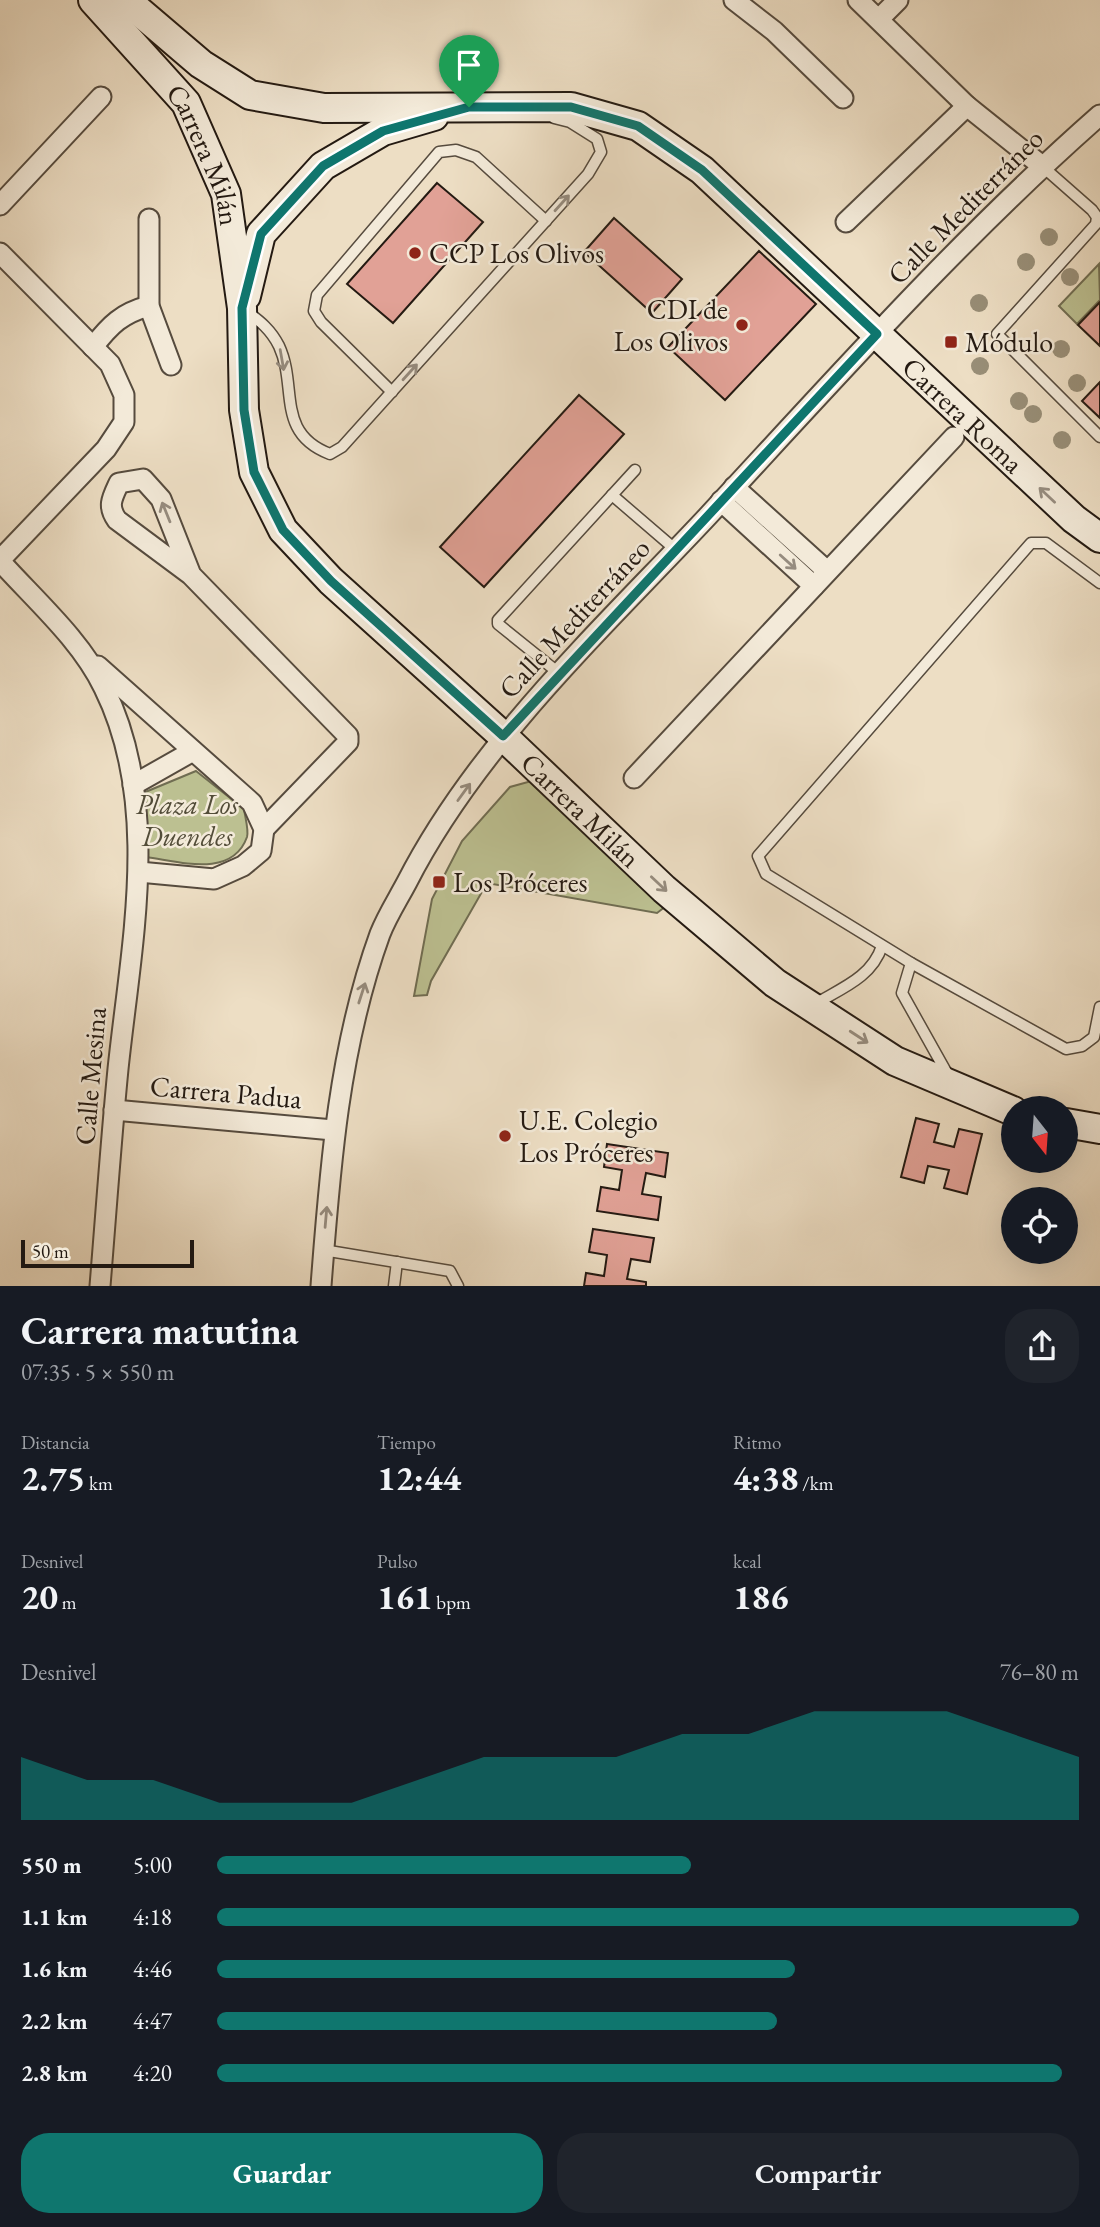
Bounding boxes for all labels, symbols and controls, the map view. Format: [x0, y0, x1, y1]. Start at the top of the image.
pin [439, 35, 499, 107]
icon: arrive [450, 46, 488, 84]
street label: Carrera Milán [159, 76, 248, 228]
street label: Calle Mediterráneo [879, 120, 1051, 292]
one-way arrow [554, 195, 570, 213]
place label: CCP Los Olivos [429, 235, 604, 271]
marker: CCP Los Olivos [407, 245, 423, 261]
place label: CDI de Los Olivos [614, 291, 728, 359]
marker: CDI de Los Olivos [734, 317, 750, 333]
place label: Módulo [965, 324, 1053, 360]
marker: Módulo [943, 334, 959, 350]
one-way arrow [276, 349, 289, 371]
street label: Carrera Roma [895, 349, 1032, 481]
one-way arrow [401, 364, 418, 381]
one-way arrow [1039, 486, 1056, 503]
one-way arrow [158, 502, 171, 523]
street label: Calle Mediterráneo [491, 530, 657, 706]
one-way arrow [779, 554, 797, 570]
street label: Carrera Milán [514, 745, 648, 875]
one-way arrow [456, 783, 471, 802]
park label: Plaza Los Duendes [136, 786, 239, 854]
place label: Los Próceres [453, 864, 588, 900]
marker: Los Próceres [431, 874, 447, 890]
one-way arrow [650, 876, 667, 893]
one-way arrow [356, 983, 369, 1005]
street label: Calle Mesina [66, 1005, 114, 1147]
one-way arrow [849, 1030, 868, 1045]
street label: Carrera Padua [149, 1067, 304, 1117]
north arrow [1001, 1096, 1078, 1172]
map controls [1001, 1096, 1078, 1264]
place label: U.E. Colegio Los Próceres [519, 1102, 658, 1170]
marker: U.E. Colegio Los Próceres [497, 1128, 513, 1144]
button: locate [1001, 1187, 1078, 1264]
one-way arrow [320, 1207, 333, 1229]
scale bar [21, 1237, 194, 1268]
text: 50 m [32, 1239, 69, 1264]
text: Carrera matutina [21, 1306, 298, 1355]
button: share [1005, 1309, 1079, 1383]
text: 07:35 · 5 × 550 m [21, 1357, 174, 1387]
text: Distancia [21, 1430, 90, 1455]
text: Tiempo [377, 1430, 436, 1455]
text: Ritmo [733, 1430, 781, 1455]
text: 2.75 [21, 1455, 85, 1500]
text: 12:44 [377, 1455, 461, 1500]
text: 4:38 [733, 1455, 798, 1500]
text: km [85, 1471, 113, 1496]
text: /km [798, 1471, 834, 1496]
text: Desnivel [21, 1549, 83, 1574]
text: Pulso [377, 1549, 418, 1574]
text: kcal [733, 1549, 762, 1574]
text: 20 [21, 1574, 58, 1619]
text: 161 [377, 1574, 433, 1619]
text: 186 [733, 1574, 789, 1619]
text: m [58, 1590, 77, 1615]
text: bpm [433, 1590, 471, 1615]
text: Desnivel [21, 1657, 97, 1687]
text: 76–80 m [1000, 1657, 1079, 1687]
text: 550 m [21, 1850, 82, 1880]
text: 5:00 [133, 1850, 172, 1880]
text: 1.1 km [21, 1902, 88, 1932]
text: 4:18 [133, 1902, 172, 1932]
text: 1.6 km [21, 1954, 88, 1984]
text: 4:46 [133, 1954, 172, 1984]
text: 2.2 km [21, 2006, 88, 2036]
text: 4:47 [133, 2006, 172, 2036]
text: 2.8 km [21, 2058, 88, 2088]
text: 4:20 [133, 2058, 172, 2088]
button: Guardar [21, 2133, 543, 2213]
button: Compartir [557, 2133, 1079, 2213]

